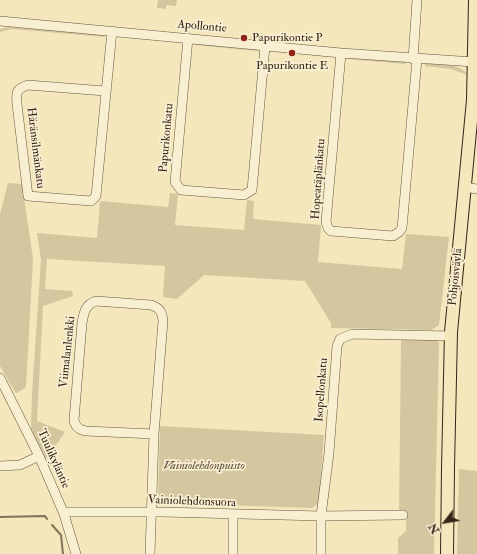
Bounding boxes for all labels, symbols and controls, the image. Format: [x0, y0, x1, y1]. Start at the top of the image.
street label: Apollontie [177, 18, 227, 36]
place label: Papurikontie P [252, 31, 323, 45]
marker: Papurikontie P [239, 33, 249, 43]
marker: Papurikontie E [287, 48, 297, 58]
place label: Papurikontie E [256, 59, 328, 73]
street label: Papurikonkatu [157, 103, 177, 173]
street label: Häränsilmänkatu [23, 107, 47, 189]
street label: Hopeatäplänkatu [309, 138, 329, 220]
street label: Pohjoisväylä [446, 248, 466, 306]
street label: Viimalanlenkki [57, 315, 79, 389]
street label: Isopellonkatu [313, 357, 331, 423]
street label: Tuulikyläntie [34, 427, 72, 491]
park label: Vainiolehdonpuisto [163, 459, 245, 473]
street label: Vainiolehdonsuora [148, 493, 236, 511]
north arrow [425, 502, 465, 542]
text: N [426, 521, 442, 536]

